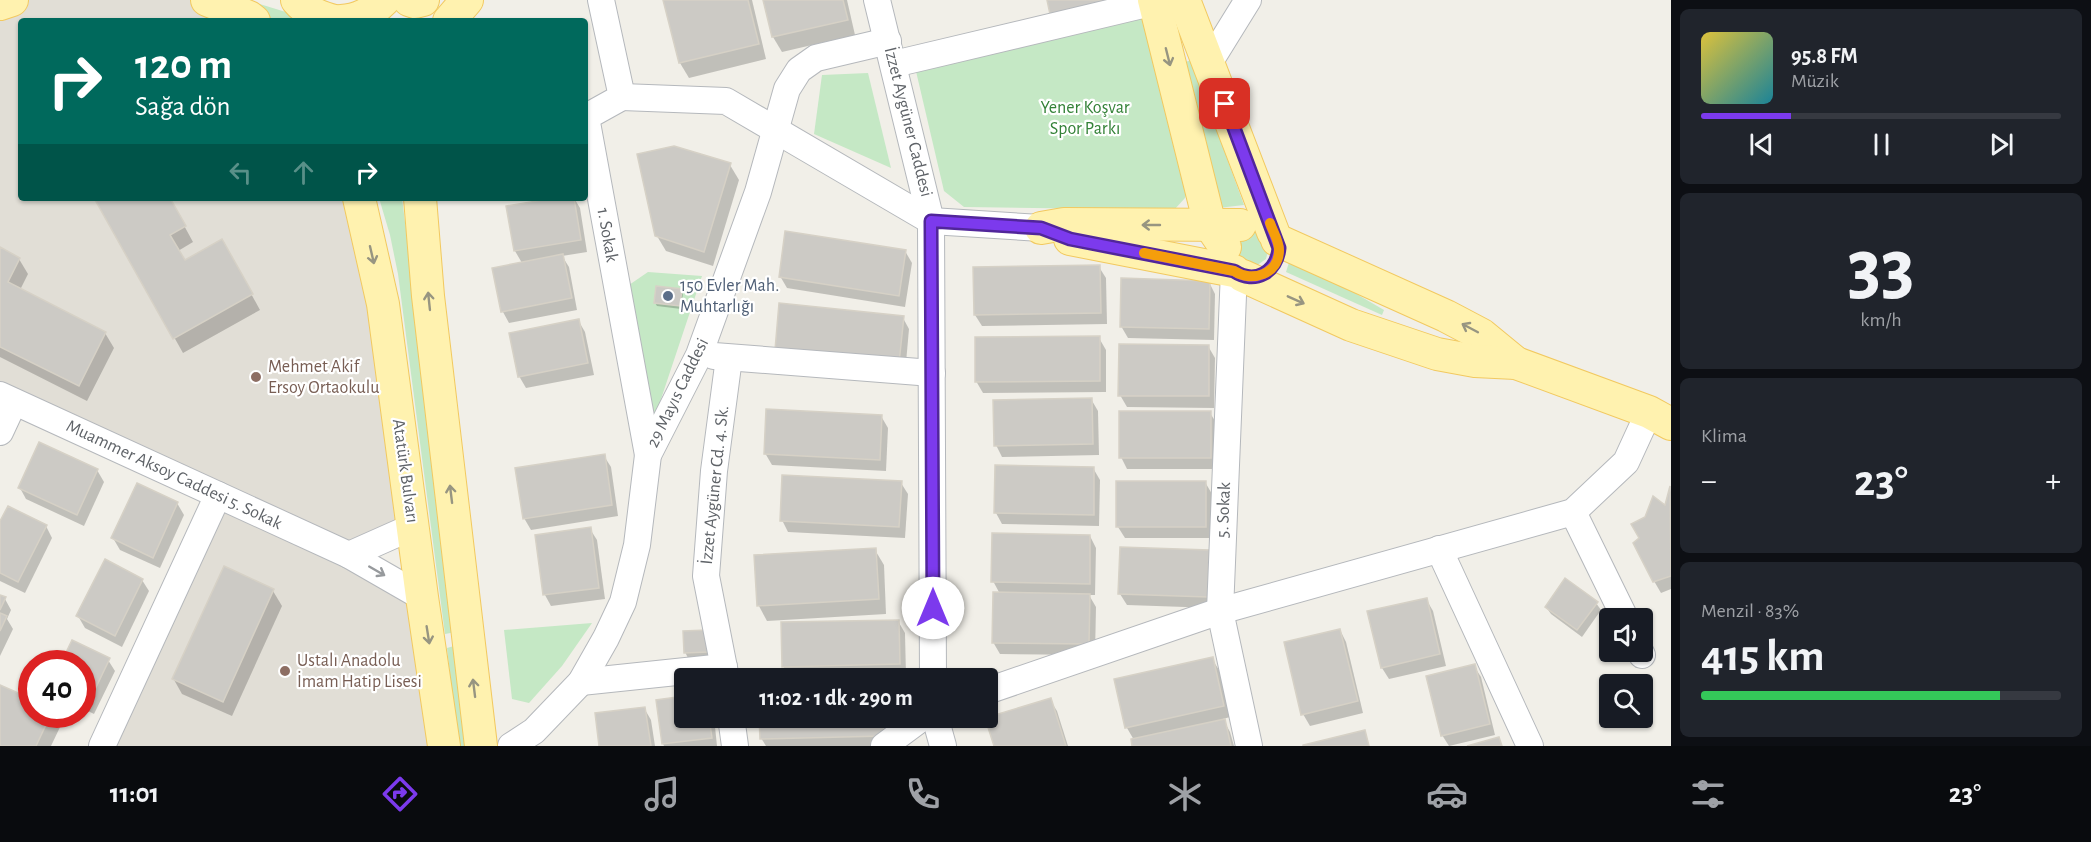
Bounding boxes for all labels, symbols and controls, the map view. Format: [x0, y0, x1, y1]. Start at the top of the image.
icon: right [36, 42, 114, 120]
text: 120 m [135, 44, 232, 86]
street label: İzzet Aygüner Caddesi [881, 45, 937, 199]
text: 95.8 FM [1791, 45, 1858, 67]
one-way arrow [1163, 47, 1175, 66]
text: Müzik [1791, 71, 1839, 91]
pin [1199, 78, 1250, 129]
icon: arrive [1208, 87, 1241, 120]
text: Sağa dön [135, 93, 230, 120]
park label: Yener Koşvar Spor Parkı [1040, 99, 1130, 138]
icon: previous [1745, 128, 1778, 161]
icon: pause [1865, 128, 1898, 161]
icon: next [1985, 128, 2018, 161]
icon: left [224, 156, 257, 189]
icon: ahead [287, 156, 320, 189]
icon: right [350, 156, 383, 189]
street label: 1. Sokak [593, 207, 621, 264]
one-way arrow [1142, 219, 1162, 231]
text: 33 [1847, 230, 1915, 308]
one-way arrow [366, 245, 378, 264]
place label: 150 Evler Mah. Muhtarlığı [680, 277, 779, 316]
marker: 150 Evler Mah. Muhtarlığı [661, 289, 675, 303]
one-way arrow [423, 291, 434, 311]
one-way arrow [1287, 295, 1305, 307]
text: km/h [1860, 310, 1902, 330]
one-way arrow [1461, 322, 1479, 333]
street label: 29 Mayıs Caddesi [644, 336, 712, 450]
place label: Mehmet Akif Ersoy Ortaokulu [268, 358, 379, 397]
marker: Mehmet Akif Ersoy Ortaokulu [249, 370, 263, 384]
street label: İzzet Aygüner Cd. 4. Sk. [696, 404, 732, 565]
street label: Muammer Aksoy Caddesi 5. Sokak [63, 417, 285, 533]
street label: Atatürk Bulvarı [389, 418, 421, 524]
text: Klima [1701, 426, 1747, 446]
text: 23° [1854, 459, 1908, 504]
text: − [1701, 465, 1717, 498]
text: + [2045, 465, 2061, 498]
street label: 5. Sokak [1214, 481, 1234, 538]
one-way arrow [445, 485, 456, 505]
one-way arrow [368, 565, 385, 577]
position arrow [901, 576, 965, 640]
text: Menzil · 83% [1701, 601, 1799, 621]
map controls [1599, 608, 1653, 728]
button: sound [1599, 608, 1653, 662]
one-way arrow [422, 624, 433, 644]
text: 415 km [1701, 634, 1825, 679]
speed limit sign: 40 [18, 650, 96, 728]
place label: Ustalı Anadolu İmam Hatip Lisesi [297, 652, 422, 691]
marker: Ustalı Anadolu İmam Hatip Lisesi [278, 664, 292, 678]
button: search [1599, 674, 1653, 728]
one-way arrow [468, 678, 479, 698]
text: 11:02 · 1 dk · 290 m [759, 687, 913, 709]
icon: directions [379, 773, 421, 815]
icon: music [641, 773, 683, 815]
icon: phone [902, 773, 944, 815]
icon: climate [1164, 773, 1206, 815]
icon: car [1426, 773, 1468, 815]
icon: filters [1687, 773, 1729, 815]
text: 11:01 [110, 780, 159, 807]
text: 23° [1949, 780, 1981, 807]

